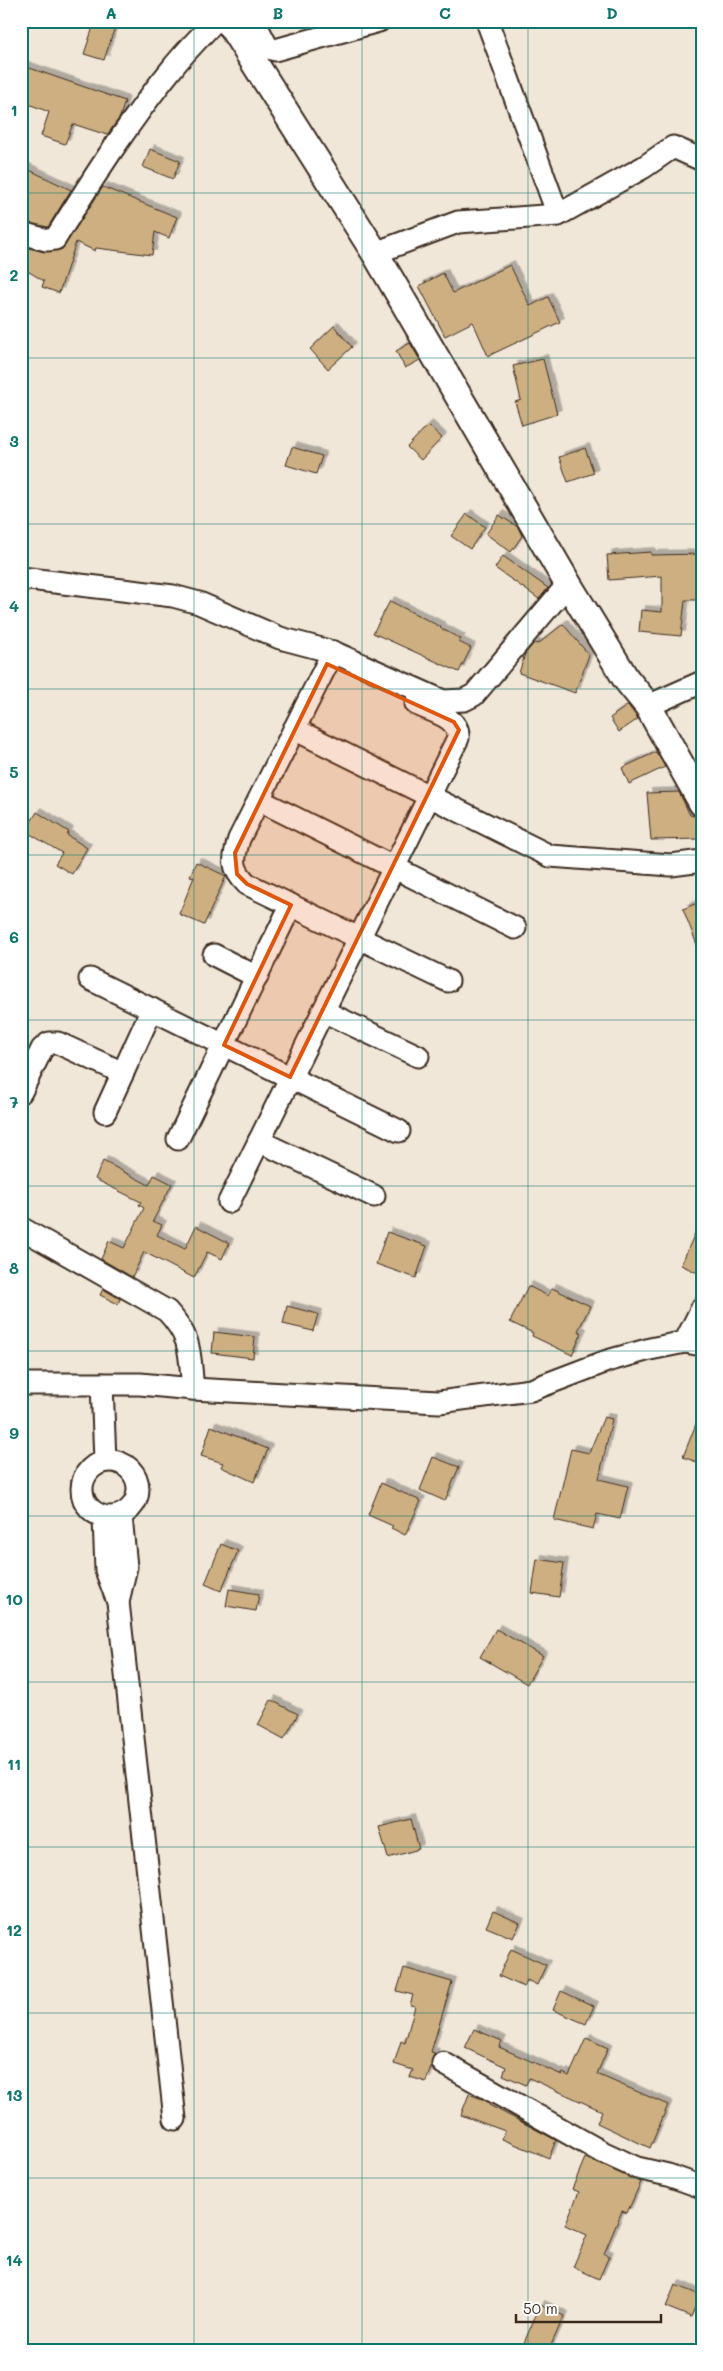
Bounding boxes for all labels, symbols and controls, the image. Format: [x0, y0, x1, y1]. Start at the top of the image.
text: A [105, 2, 117, 23]
text: B [273, 2, 283, 23]
text: C [439, 2, 451, 23]
text: D [606, 2, 618, 23]
text: 1 [10, 99, 18, 120]
text: 2 [10, 264, 19, 285]
text: 3 [9, 430, 19, 451]
text: 4 [9, 595, 19, 616]
text: 5 [9, 761, 19, 782]
text: 6 [9, 926, 19, 947]
text: 7 [10, 1091, 19, 1112]
text: 8 [9, 1257, 19, 1278]
text: 9 [9, 1422, 19, 1443]
text: 10 [5, 1588, 23, 1609]
text: 11 [7, 1753, 21, 1774]
text: 12 [6, 1919, 22, 1940]
text: 13 [6, 2084, 23, 2105]
text: 14 [5, 2249, 23, 2270]
scale bar [516, 2291, 660, 2323]
text: 50 m [523, 2298, 558, 2318]

